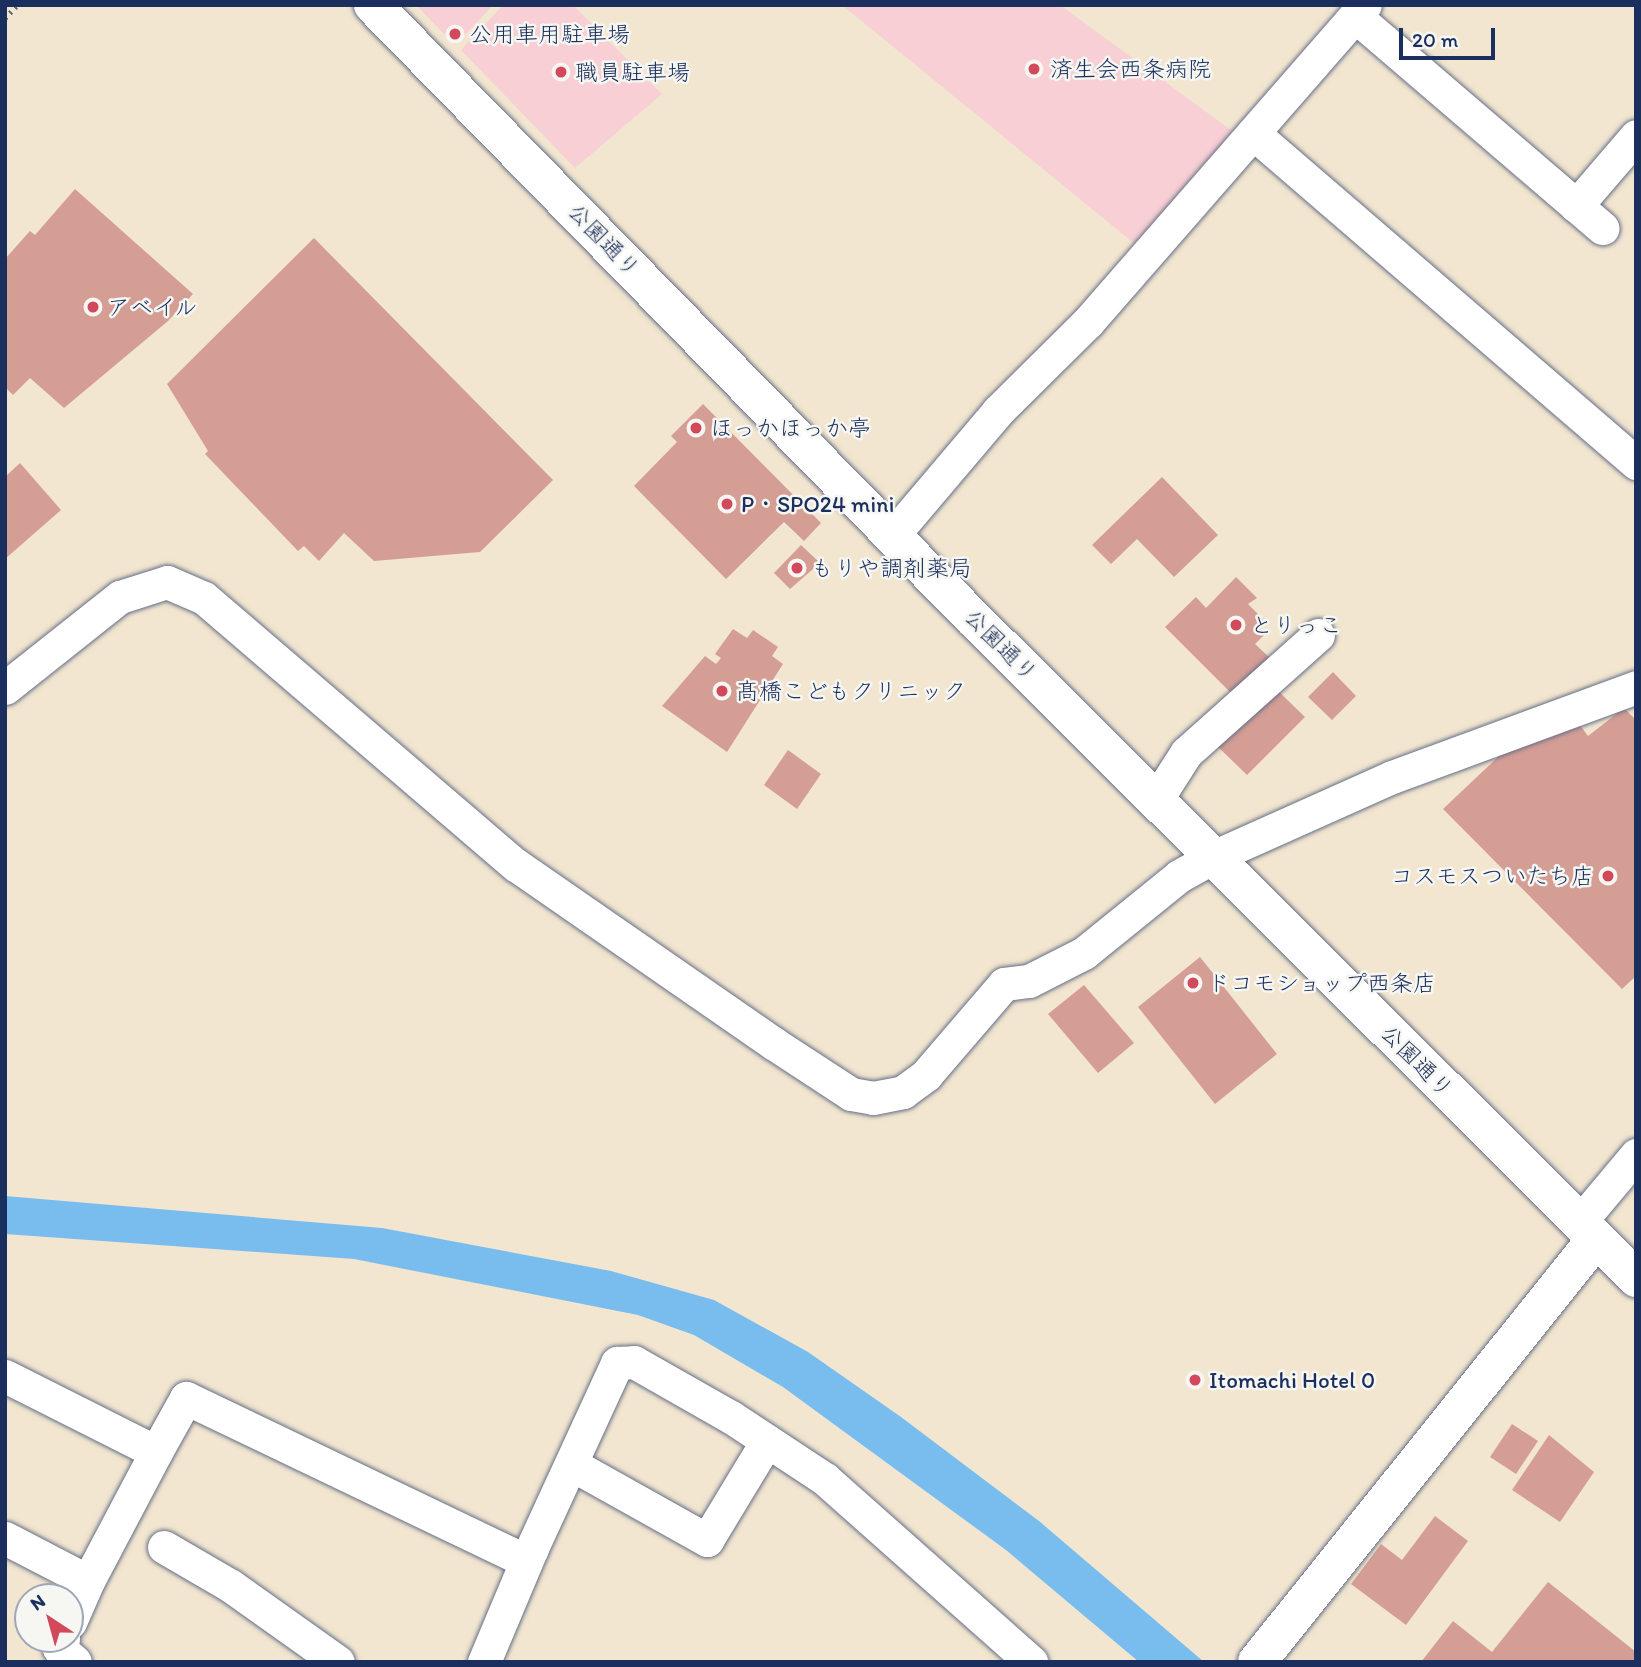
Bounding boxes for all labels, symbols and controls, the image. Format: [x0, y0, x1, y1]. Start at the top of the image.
scale bar [1403, 14, 1499, 58]
place label: 公用車用駐車場 [469, 20, 630, 48]
marker: 公用車用駐車場 [447, 26, 463, 42]
text: 20 m [1412, 27, 1458, 52]
place label: 済生会西条病院 [1050, 55, 1211, 83]
place label: 職員駐車場 [575, 58, 690, 86]
marker: 済生会西条病院 [1024, 59, 1044, 79]
marker: 職員駐車場 [553, 64, 569, 80]
street label: 公園通り [562, 197, 646, 283]
place label: アベイル [107, 293, 199, 321]
marker: アベイル [85, 299, 101, 315]
place label: ほっかほっか亭 [710, 414, 871, 442]
marker: ほっかほっか亭 [688, 420, 704, 436]
place label: P・SPO24 mini [741, 490, 894, 518]
marker: P・SPO24 mini [719, 496, 735, 512]
place label: もりや調剤薬局 [811, 554, 972, 582]
marker: もりや調剤薬局 [789, 560, 805, 576]
street label: 公園通り [959, 603, 1043, 687]
place label: とりっこ [1250, 611, 1342, 639]
marker: とりっこ [1228, 617, 1244, 633]
place label: 髙橋こどもクリニック [736, 677, 966, 705]
marker: 髙橋こどもクリニック [714, 683, 730, 699]
place label: コスモスついたち店 [1387, 862, 1594, 890]
marker: コスモスついたち店 [1600, 868, 1616, 884]
place label: ドコモショップ西条店 [1207, 969, 1437, 997]
marker: ドコモショップ西条店 [1185, 975, 1201, 991]
street label: 公園通り [1375, 1019, 1459, 1103]
place label: Itomachi Hotel 0 [1209, 1366, 1375, 1394]
marker: Itomachi Hotel 0 [1187, 1372, 1203, 1388]
north arrow [14, 1583, 84, 1653]
text: N [26, 1589, 49, 1615]

